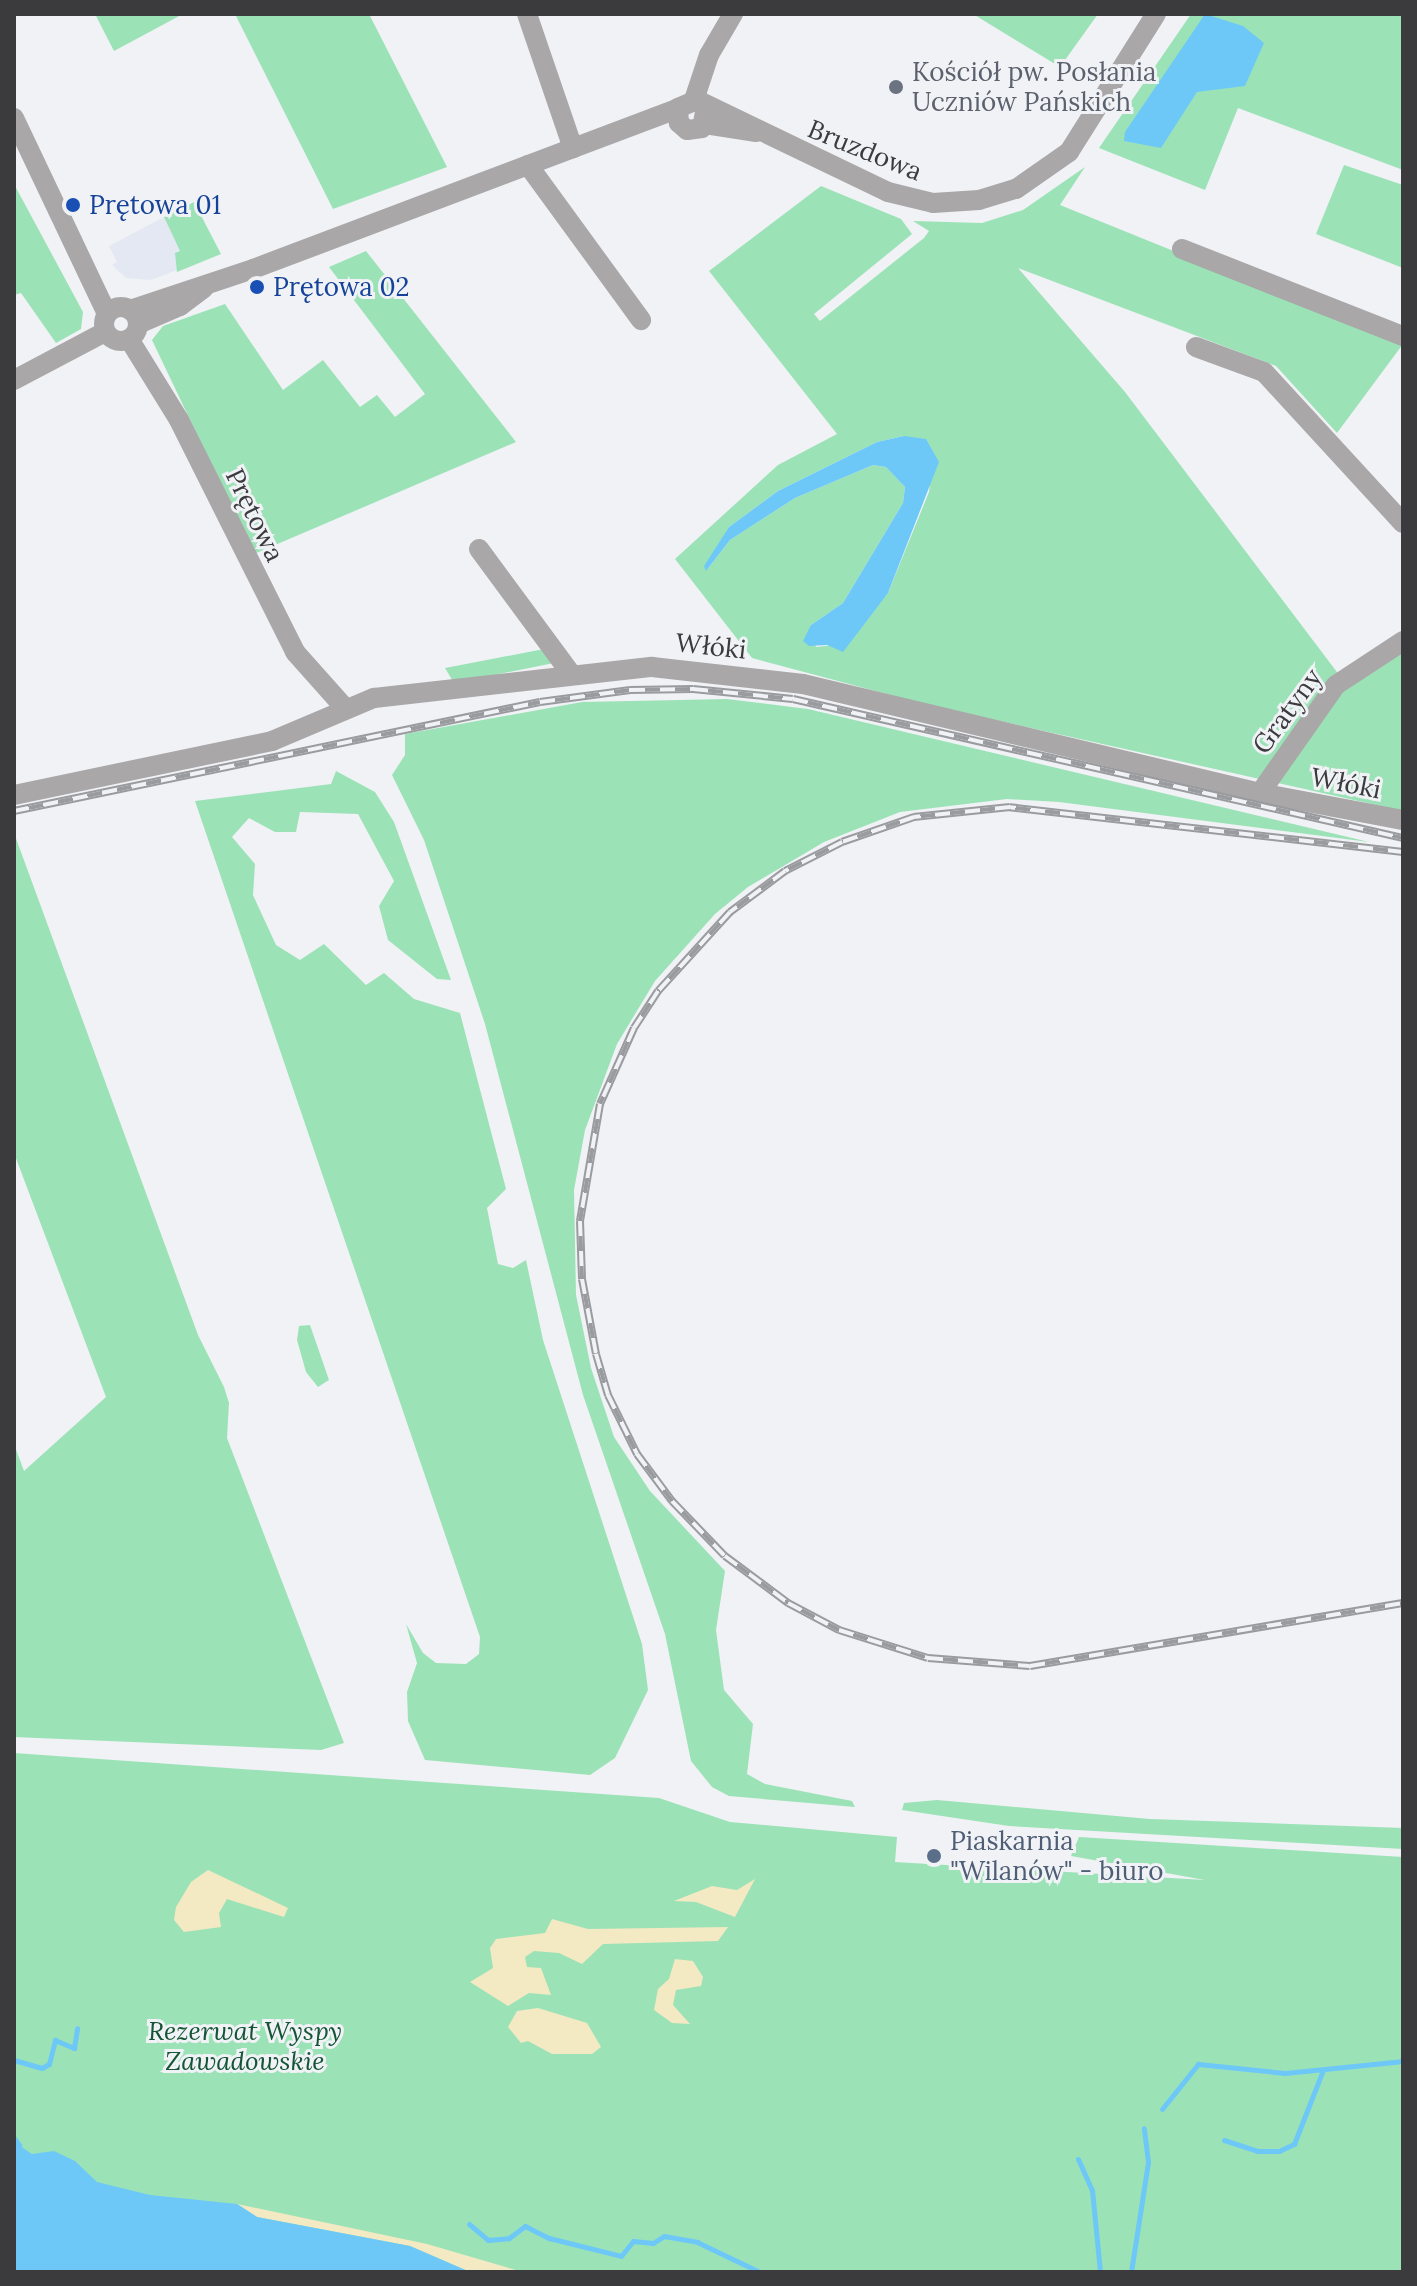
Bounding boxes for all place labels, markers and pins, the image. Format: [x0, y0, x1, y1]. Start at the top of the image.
place label: Kościół pw. Posłania Uczniów Pańskich [912, 56, 1156, 118]
marker: Kościół pw. Posłania Uczniów Pańskich [887, 78, 905, 96]
place label: Prętowa 01 [89, 189, 221, 221]
marker: Prętowa 01 [64, 196, 82, 214]
place label: Prętowa 02 [273, 271, 409, 303]
marker: Prętowa 02 [248, 278, 266, 296]
place label: Piaskarnia "Wilanów" - biuro [950, 1825, 1163, 1886]
marker: Piaskarnia "Wilanów" - biuro [925, 1847, 943, 1865]

